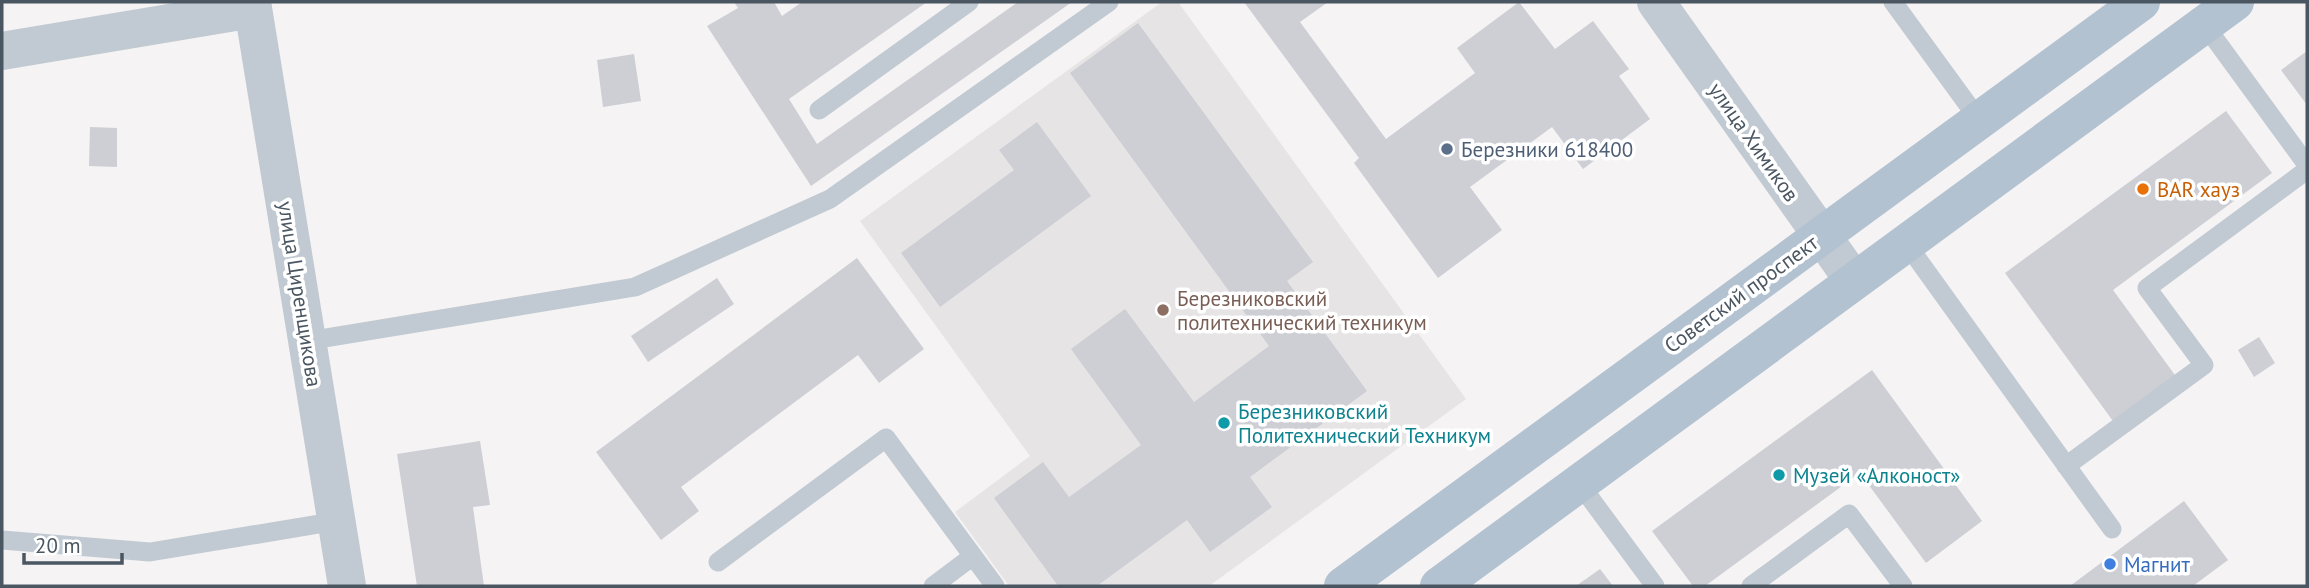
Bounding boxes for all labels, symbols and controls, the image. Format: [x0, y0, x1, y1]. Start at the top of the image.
street label: улица Химиков [1703, 77, 1805, 207]
place label: Березники 618400 [1461, 136, 1633, 163]
marker: Березники 618400 [1439, 141, 1455, 157]
place label: BAR хауз [2157, 176, 2240, 203]
marker: BAR хауз [2135, 181, 2151, 197]
street label: улица Циренщикова [272, 199, 328, 389]
street label: Советский проспект [1659, 229, 1824, 359]
place label: Березниковский политехнический техникум [1177, 285, 1427, 336]
marker: Березниковский политехнический техникум [1155, 302, 1171, 318]
place label: Березниковский Политехнический Техникум [1238, 398, 1491, 449]
marker: Березниковский Политехнический Техникум [1216, 415, 1232, 431]
place label: Музей «Алконост» [1793, 462, 1960, 489]
marker: Музей «Алконост» [1771, 467, 1787, 483]
scale bar [24, 522, 122, 566]
text: 20 m [35, 532, 81, 559]
place label: Магнит [2124, 551, 2191, 578]
marker: Магнит [2102, 556, 2118, 572]

